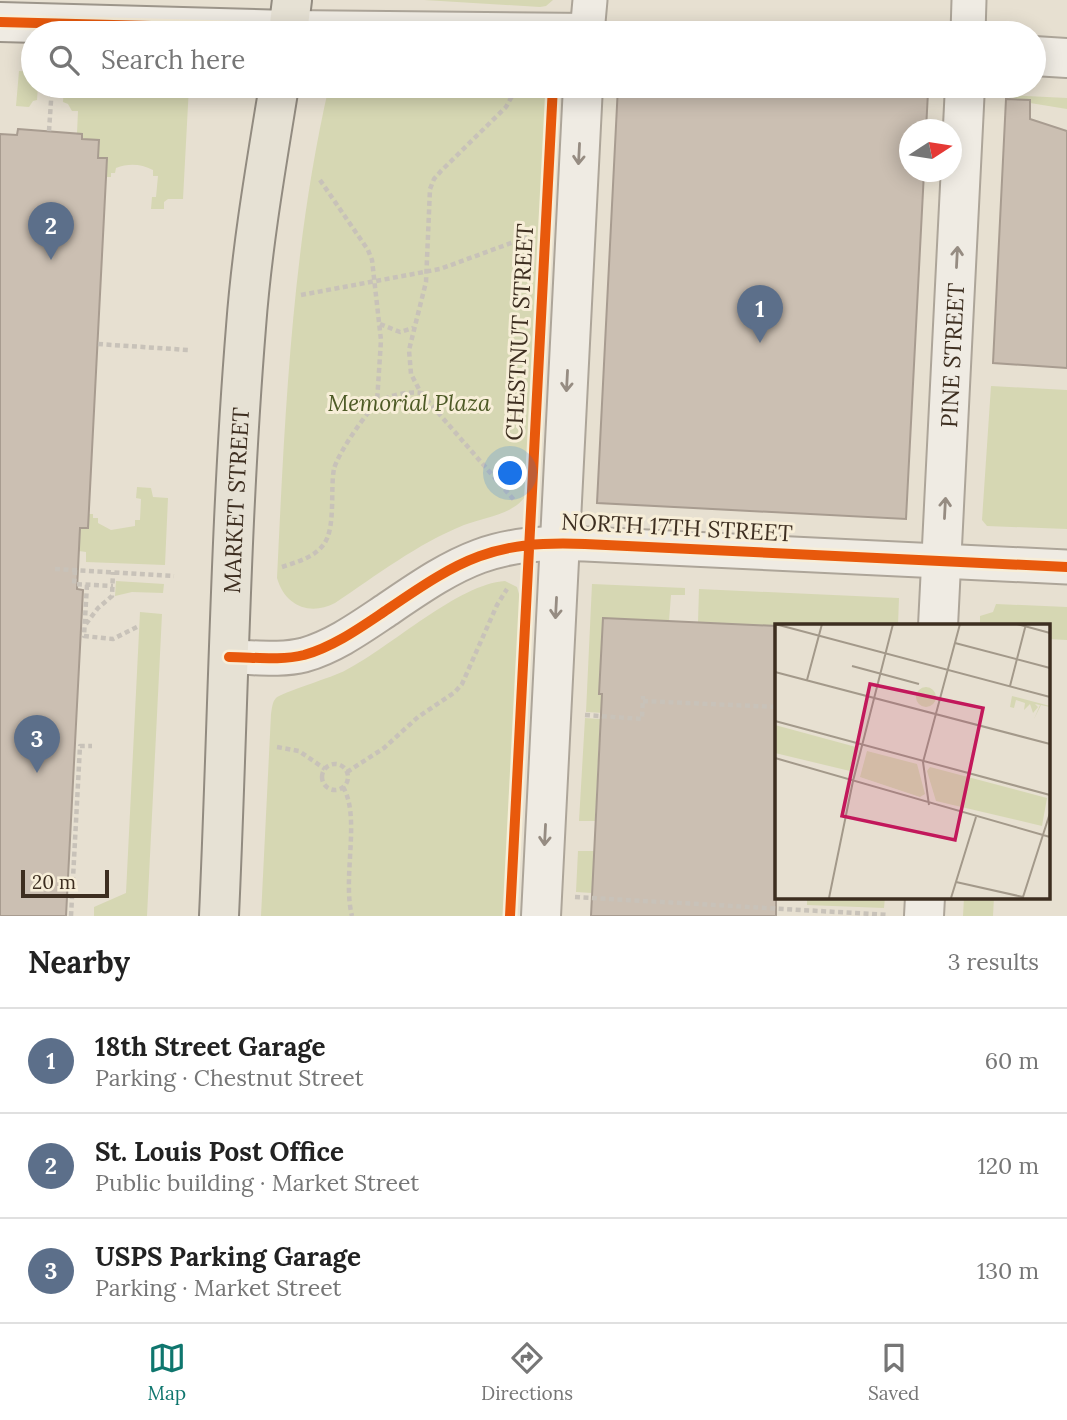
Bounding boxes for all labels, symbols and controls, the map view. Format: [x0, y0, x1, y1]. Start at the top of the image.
search box [21, 21, 1046, 98]
icon: search [45, 41, 83, 79]
text: Search here [101, 43, 245, 76]
north arrow [899, 119, 962, 182]
one-way arrow [572, 142, 585, 165]
pin: 2 [28, 202, 74, 260]
street label: CHESTNUT STREET [499, 223, 539, 441]
one-way arrow [951, 246, 964, 268]
street label: PINE STREET [933, 282, 970, 428]
pin: 1 [737, 285, 783, 343]
one-way arrow [560, 369, 573, 392]
park label: Memorial Plaza [327, 388, 491, 417]
street label: MARKET STREET [216, 406, 255, 594]
your location [493, 456, 527, 490]
one-way arrow [938, 497, 951, 520]
street label: NORTH 17TH STREET [560, 506, 794, 548]
one-way arrow [549, 597, 562, 620]
inset map [775, 624, 1050, 898]
pin: 3 [14, 715, 60, 773]
one-way arrow [538, 824, 551, 847]
scale bar [21, 867, 108, 899]
text: 20 m [32, 870, 76, 894]
text: Nearby [28, 943, 130, 981]
text: 3 results [948, 947, 1039, 976]
text: 18th Street Garage [95, 1030, 326, 1063]
text: 1 [46, 1046, 56, 1075]
text: 60 m [985, 1046, 1039, 1075]
text: Parking · Chestnut Street [95, 1063, 364, 1092]
text: St. Louis Post Office [95, 1135, 344, 1168]
text: 2 [45, 1151, 57, 1180]
text: 120 m [977, 1151, 1039, 1180]
text: Public building · Market Street [95, 1168, 419, 1197]
text: USPS Parking Garage [95, 1240, 361, 1273]
text: 3 [45, 1256, 57, 1285]
text: 130 m [977, 1256, 1039, 1285]
text: Parking · Market Street [95, 1273, 341, 1302]
tab: Map [148, 1339, 186, 1405]
tab: Directions [481, 1339, 573, 1405]
tab: Saved [868, 1339, 919, 1405]

